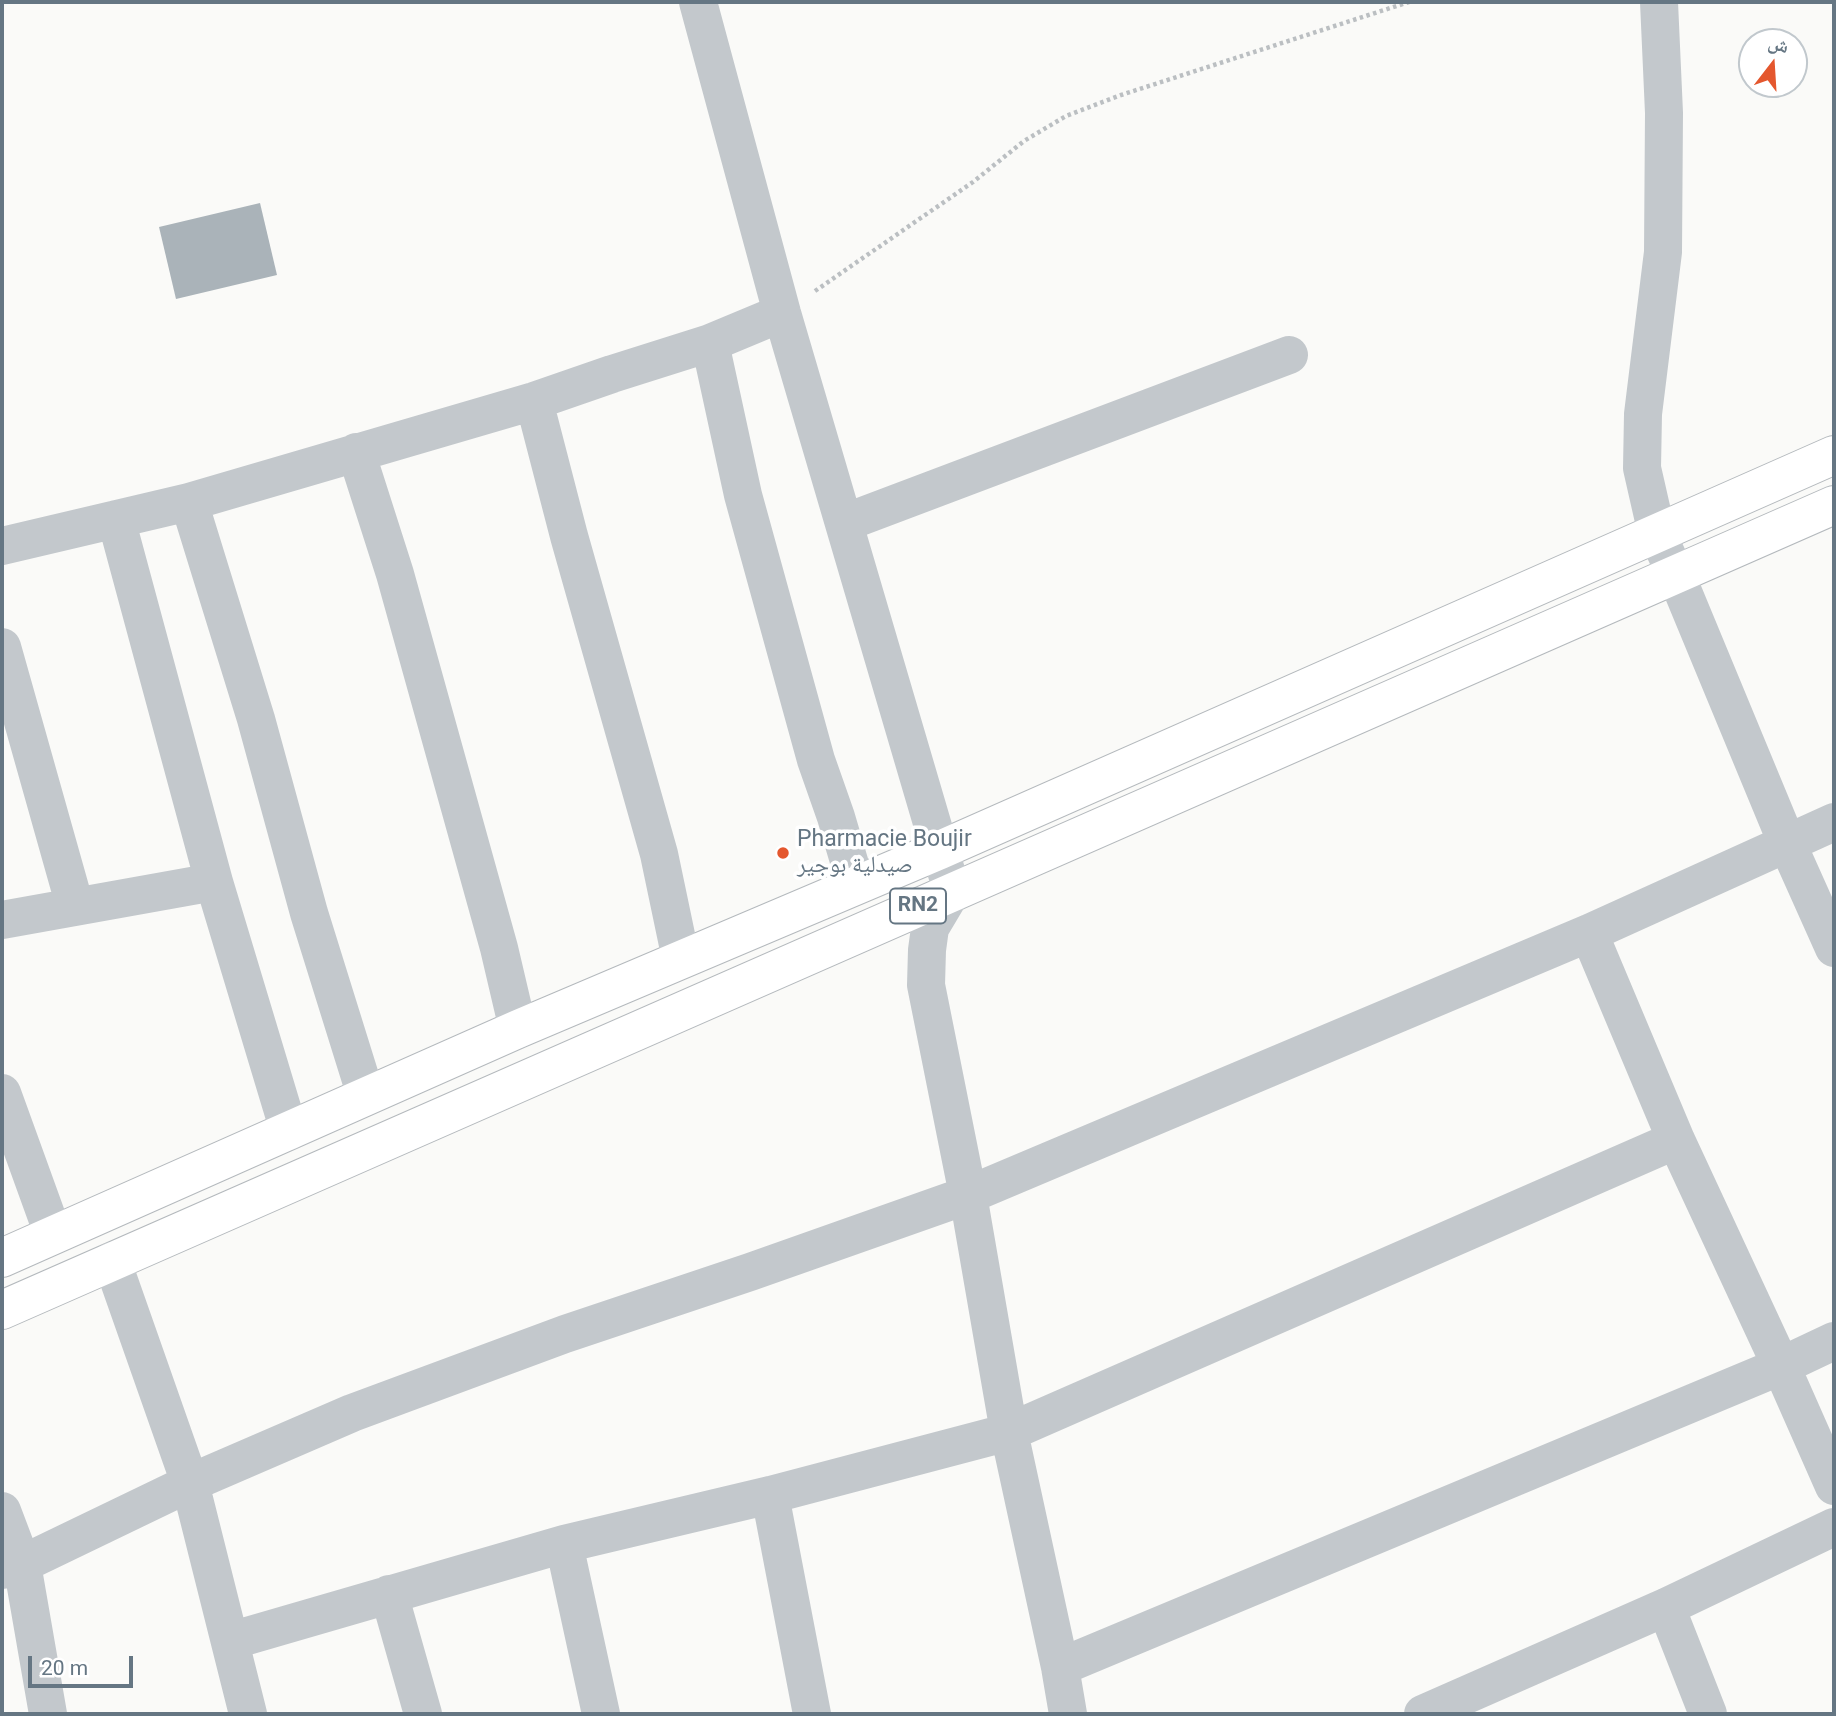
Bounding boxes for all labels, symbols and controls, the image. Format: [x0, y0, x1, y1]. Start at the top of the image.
north arrow [1738, 28, 1808, 98]
text: ش [1766, 30, 1792, 58]
place label: Pharmacie Boujir صيدلية بوجير [797, 826, 972, 880]
marker: Pharmacie Boujir صيدلية بوجير [775, 845, 791, 861]
road number: RN2 [890, 888, 946, 923]
scale bar [32, 1642, 136, 1686]
text: 20 m [41, 1656, 88, 1680]

